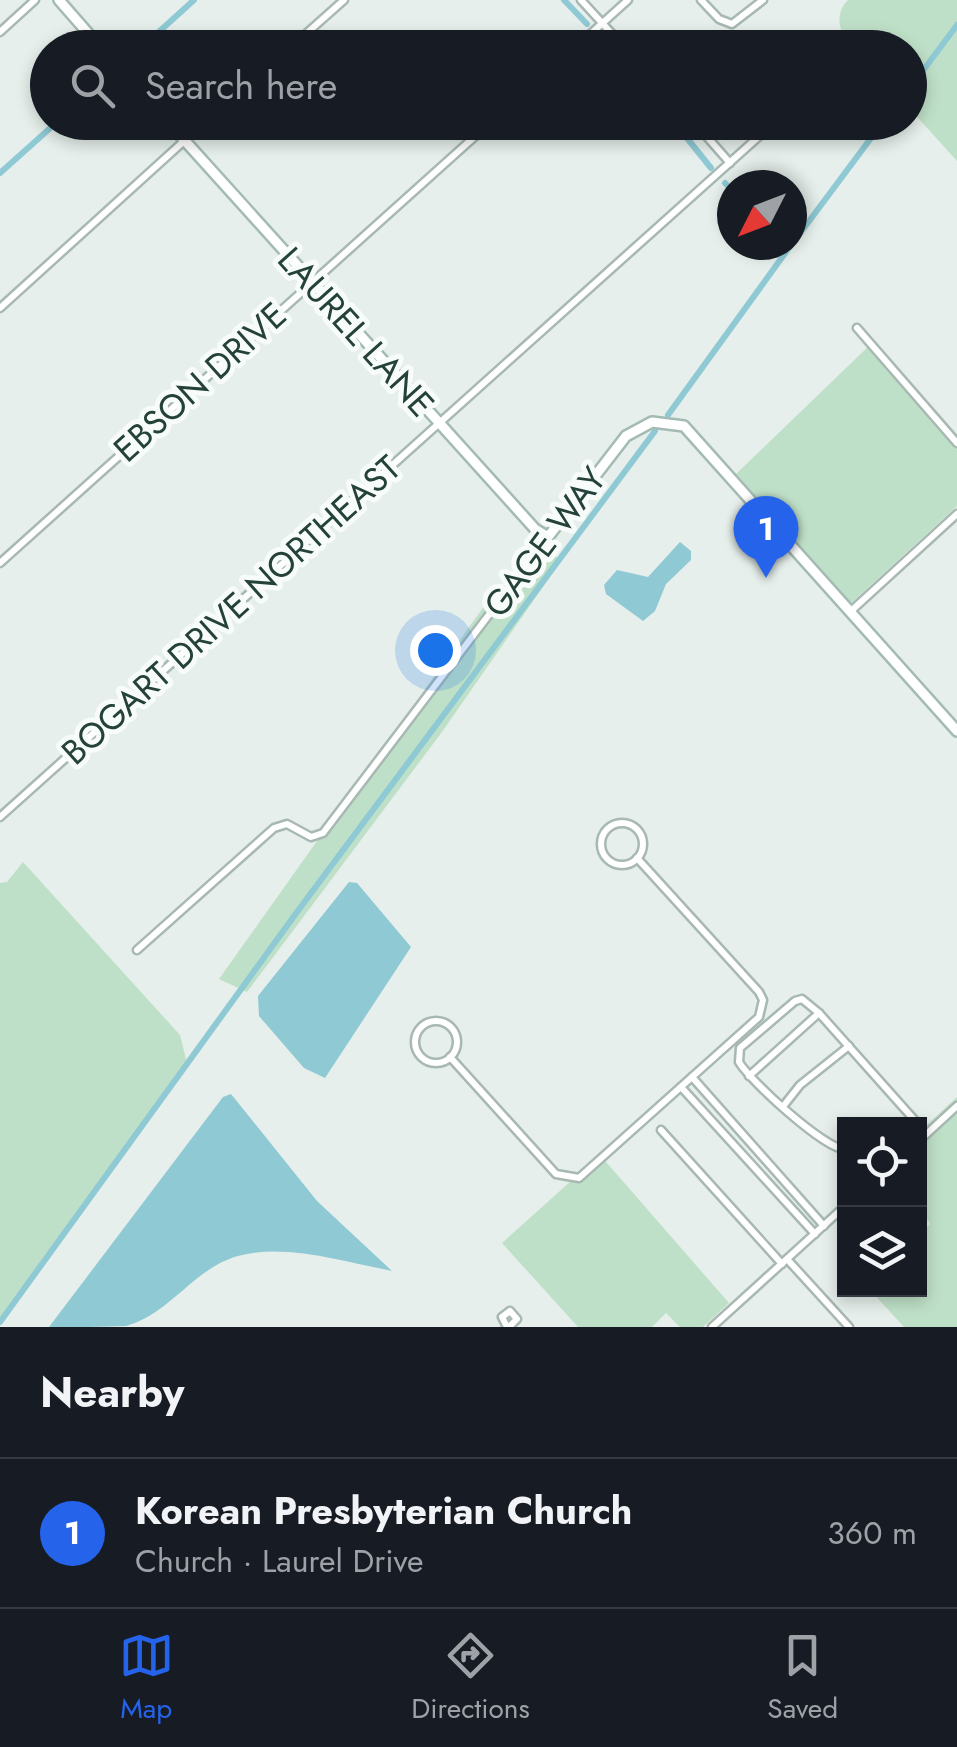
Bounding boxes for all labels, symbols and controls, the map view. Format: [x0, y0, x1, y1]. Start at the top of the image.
search box [30, 30, 927, 140]
icon: search [65, 58, 120, 113]
text: Search here [145, 58, 337, 113]
north arrow [717, 170, 807, 260]
street label: LAUREL LANE [266, 236, 446, 428]
street label: EBSON DRIVE [102, 291, 298, 473]
street label: BOGART DRIVE NORTHEAST [50, 444, 412, 776]
street label: GAGE WAY [472, 456, 618, 628]
pin: 1 [734, 496, 798, 578]
your location [410, 625, 461, 676]
map controls [837, 1117, 927, 1297]
button: locate [837, 1117, 927, 1207]
button: layers [837, 1207, 927, 1297]
text: Nearby [40, 1362, 184, 1423]
text: Korean Presbyterian Church [135, 1483, 632, 1538]
text: 1 [64, 1510, 81, 1556]
text: 360 m [827, 1510, 917, 1556]
text: Church · Laurel Drive [135, 1538, 424, 1584]
tab: Map [119, 1628, 174, 1729]
tab: Directions [411, 1628, 530, 1729]
tab: Saved [767, 1628, 838, 1729]

